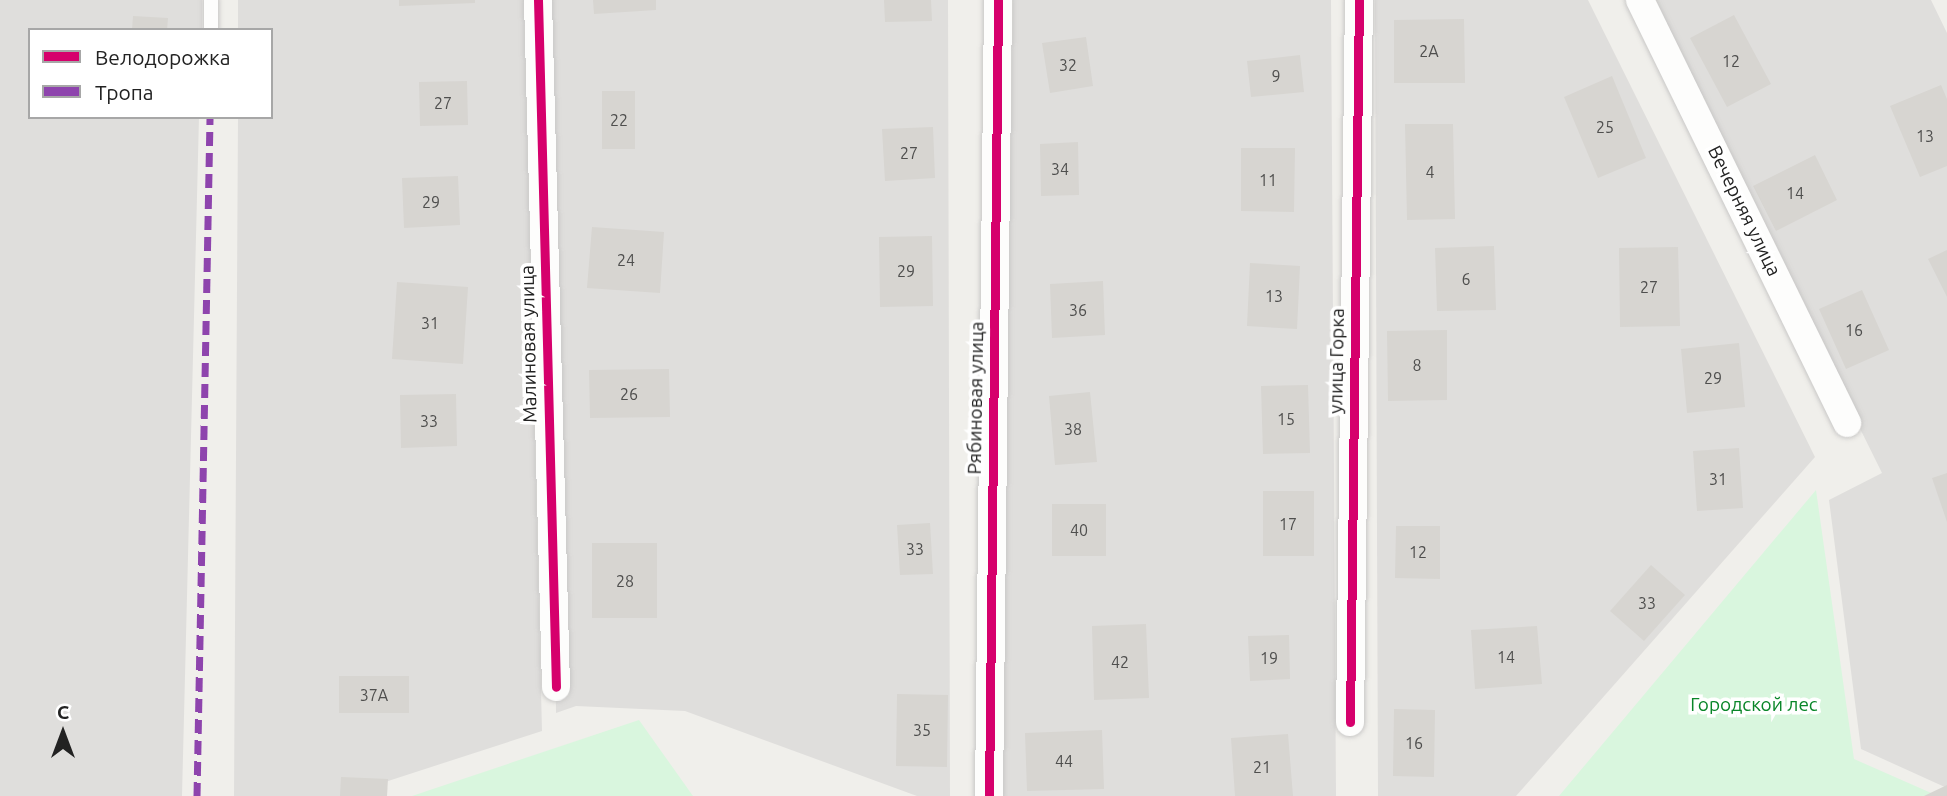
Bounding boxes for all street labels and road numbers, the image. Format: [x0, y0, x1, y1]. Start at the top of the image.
street label: Вечерняя улица [1703, 142, 1785, 280]
street label: Малиновая улица [516, 265, 542, 423]
street label: улица Горка [1325, 308, 1349, 414]
street label: Рябиновая улица [963, 321, 989, 475]

